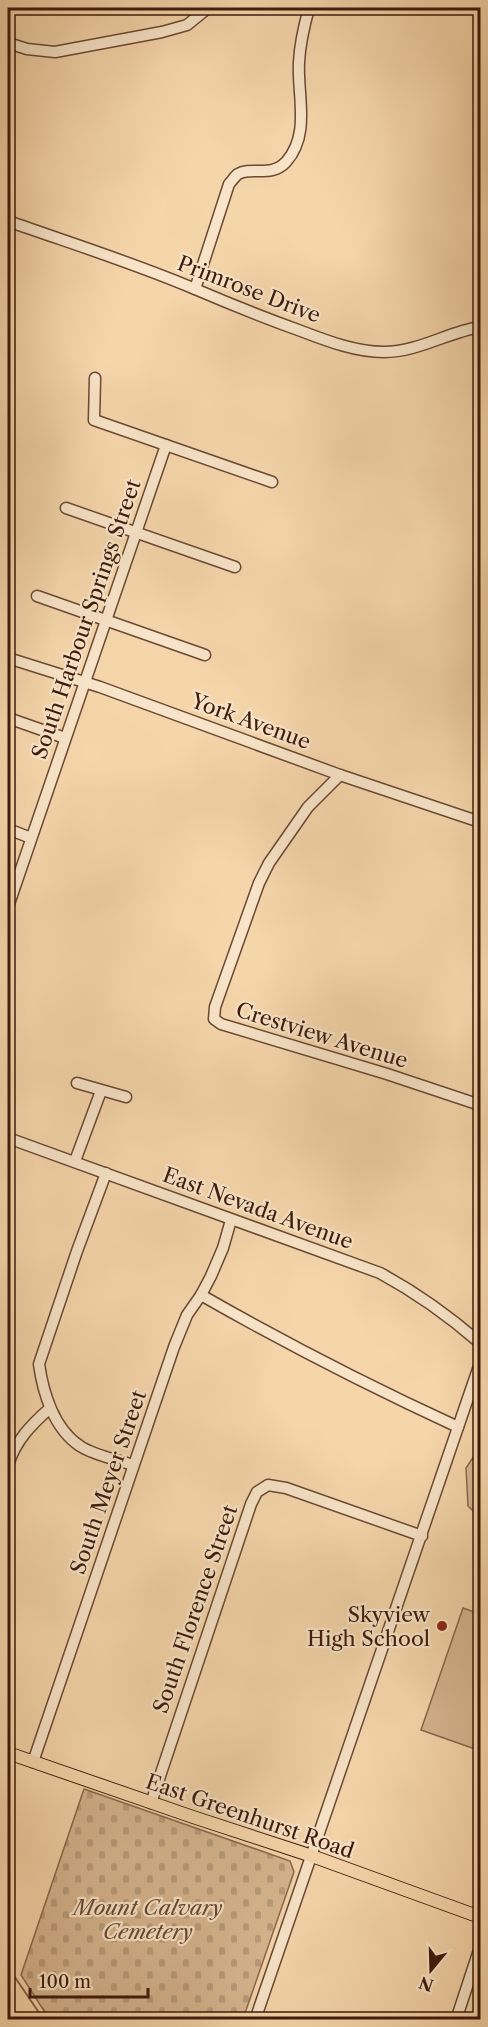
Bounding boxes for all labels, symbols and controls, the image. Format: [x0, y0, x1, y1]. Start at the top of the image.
street label: Primrose Drive [174, 250, 324, 328]
street label: South Harbour Springs Street [26, 475, 146, 762]
street label: York Avenue [187, 687, 314, 754]
street label: Crestview Avenue [233, 997, 411, 1073]
street label: East Nevada Avenue [159, 1162, 357, 1254]
street label: South Meyer Street [65, 1386, 151, 1577]
street label: South Florence Street [148, 1501, 243, 1716]
place label: Skyview High School [307, 1602, 431, 1651]
marker: Skyview High School [435, 1619, 449, 1633]
street label: East Greenhurst Road [143, 1769, 358, 1863]
park label: Mount Calvary Cemetery [70, 1895, 223, 1944]
north arrow [401, 1940, 461, 2000]
scale bar [30, 1961, 148, 1999]
text: 100 m [39, 1971, 91, 1993]
text: N [416, 1972, 436, 1996]

